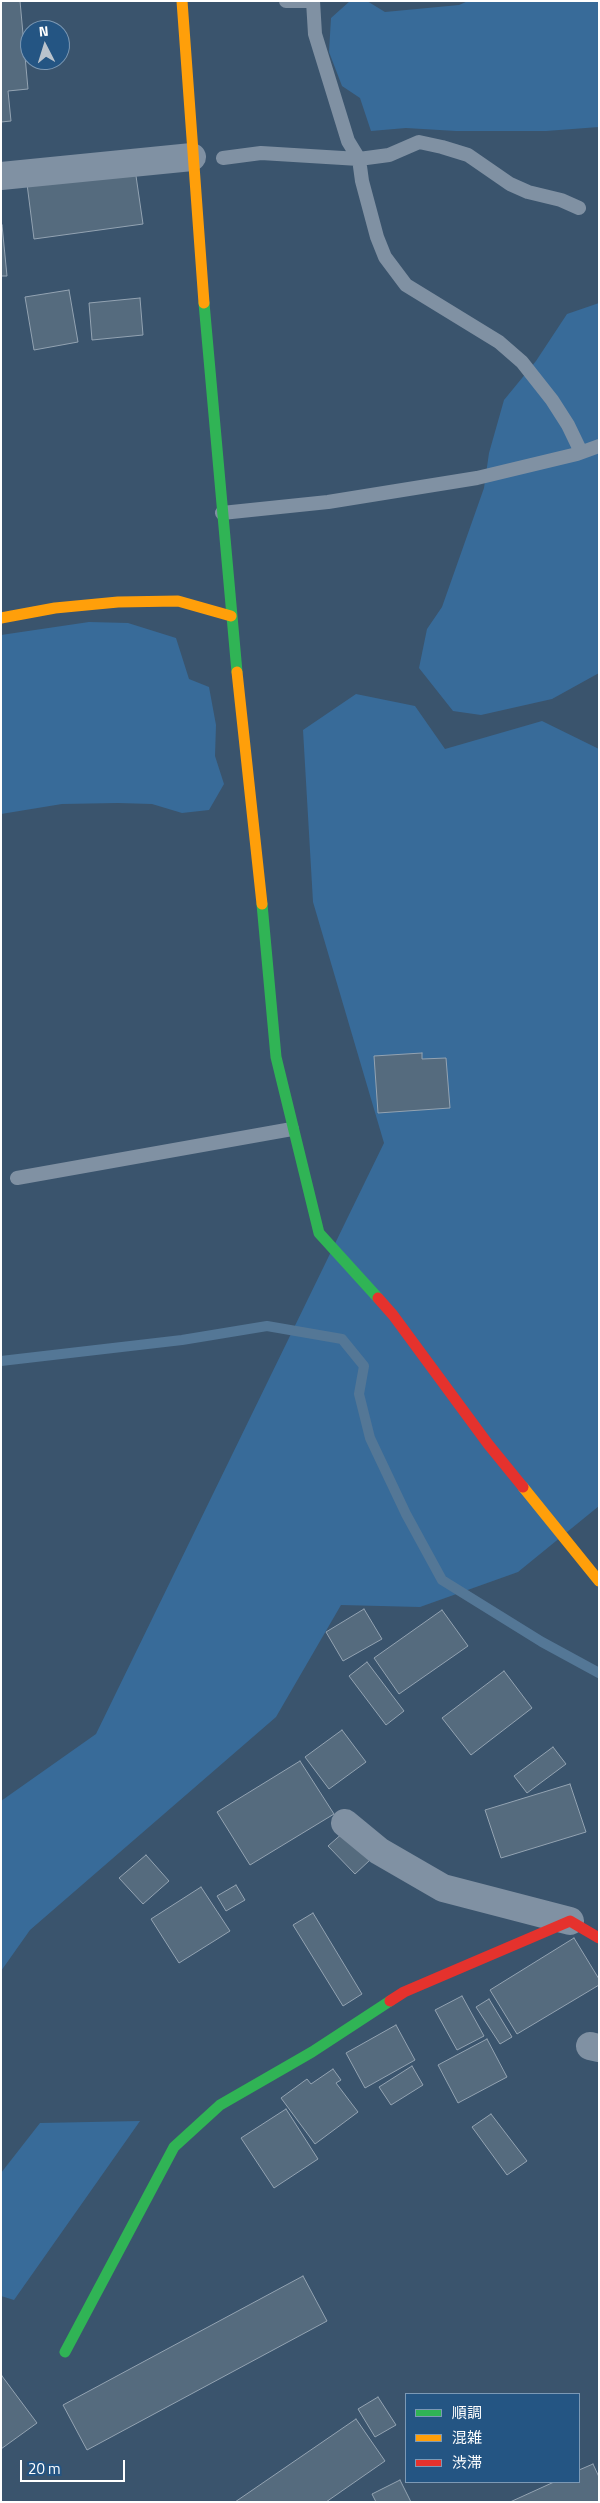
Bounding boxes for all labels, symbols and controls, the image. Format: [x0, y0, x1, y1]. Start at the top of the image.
north arrow [20, 20, 70, 70]
text: N [38, 20, 49, 41]
legend [405, 2393, 580, 2483]
text: 順調 [452, 2401, 482, 2424]
text: 混雑 [452, 2426, 482, 2449]
scale bar [22, 2450, 128, 2482]
text: 渋滞 [452, 2451, 482, 2474]
text: 20 m [28, 2457, 61, 2480]

